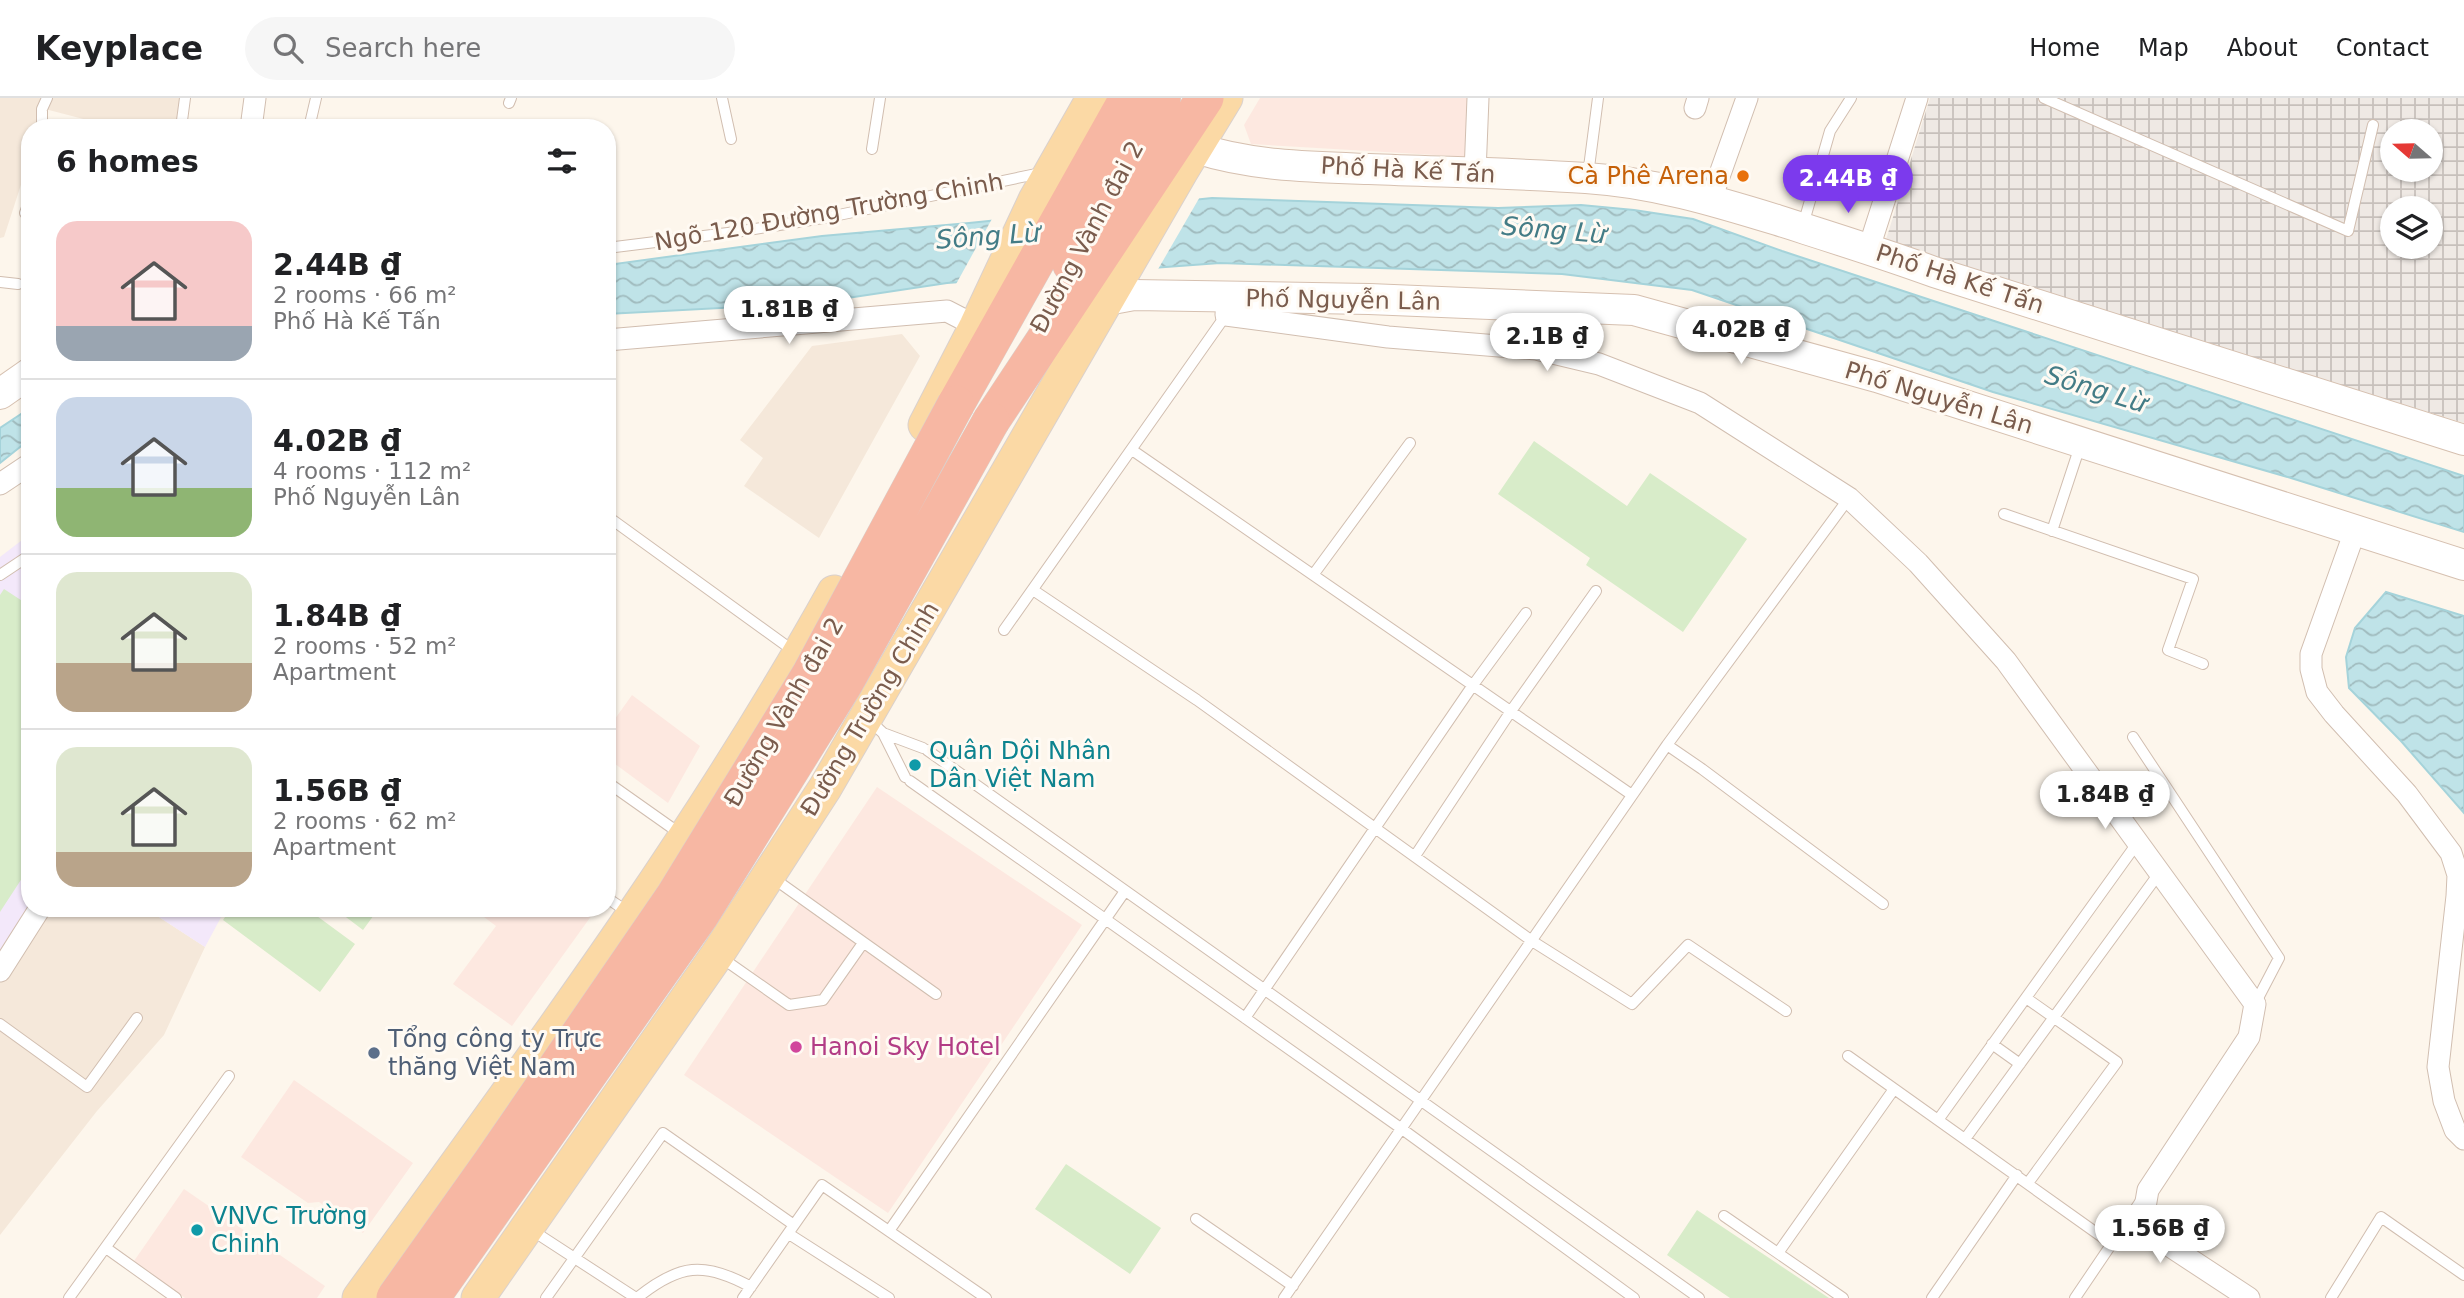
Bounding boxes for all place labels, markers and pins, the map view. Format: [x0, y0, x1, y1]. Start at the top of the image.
pin: 2.44B ₫ [1783, 156, 1913, 215]
place label: Cà Phê Arena [1567, 162, 1729, 190]
marker: Cà Phê Arena [1735, 168, 1751, 184]
pin: 1.81B ₫ [724, 286, 854, 346]
pin: 4.02B ₫ [1676, 306, 1806, 366]
pin: 2.1B ₫ [1490, 314, 1604, 373]
place label: Quân Dội Nhân Dân Việt Nam [929, 737, 1111, 793]
marker: Quân Dội Nhân Dân Việt Nam [907, 757, 923, 773]
pin: 1.84B ₫ [2040, 772, 2170, 831]
place label: Tổng công ty Trực thăng Việt Nam [387, 1025, 602, 1081]
place label: Hanoi Sky Hotel [810, 1033, 1001, 1061]
marker: Hanoi Sky Hotel [788, 1039, 804, 1055]
marker: Tổng công ty Trực thăng Việt Nam [366, 1045, 382, 1061]
place label: VNVC Trường Chinh [211, 1202, 368, 1258]
pin: 1.56B ₫ [2095, 1206, 2225, 1265]
marker: VNVC Trường Chinh [189, 1222, 205, 1238]

